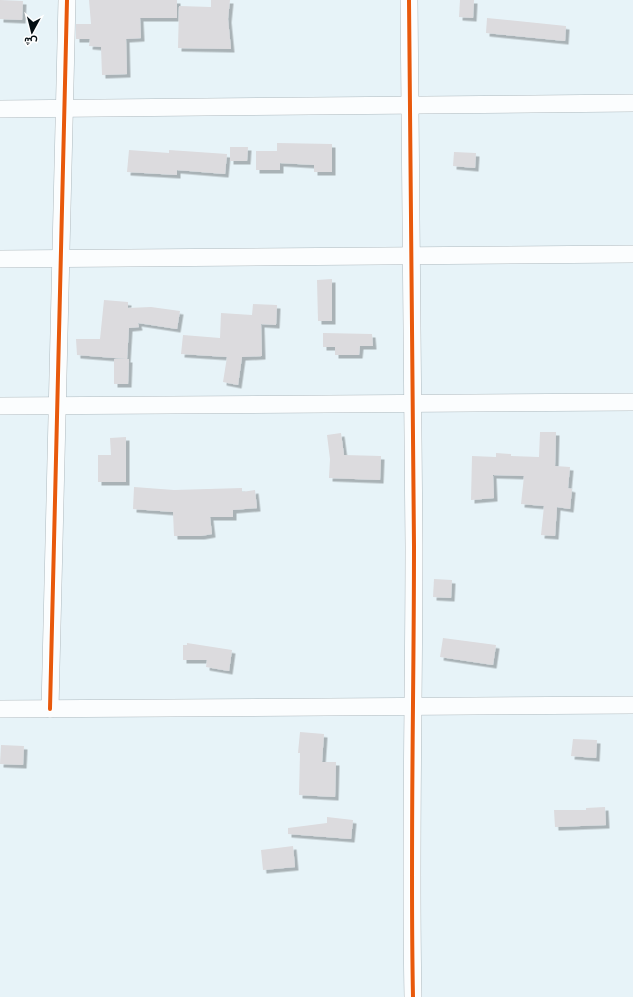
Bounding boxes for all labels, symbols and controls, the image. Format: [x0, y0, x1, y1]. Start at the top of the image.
north arrow [12, 12, 52, 52]
text: ش [23, 34, 38, 50]

